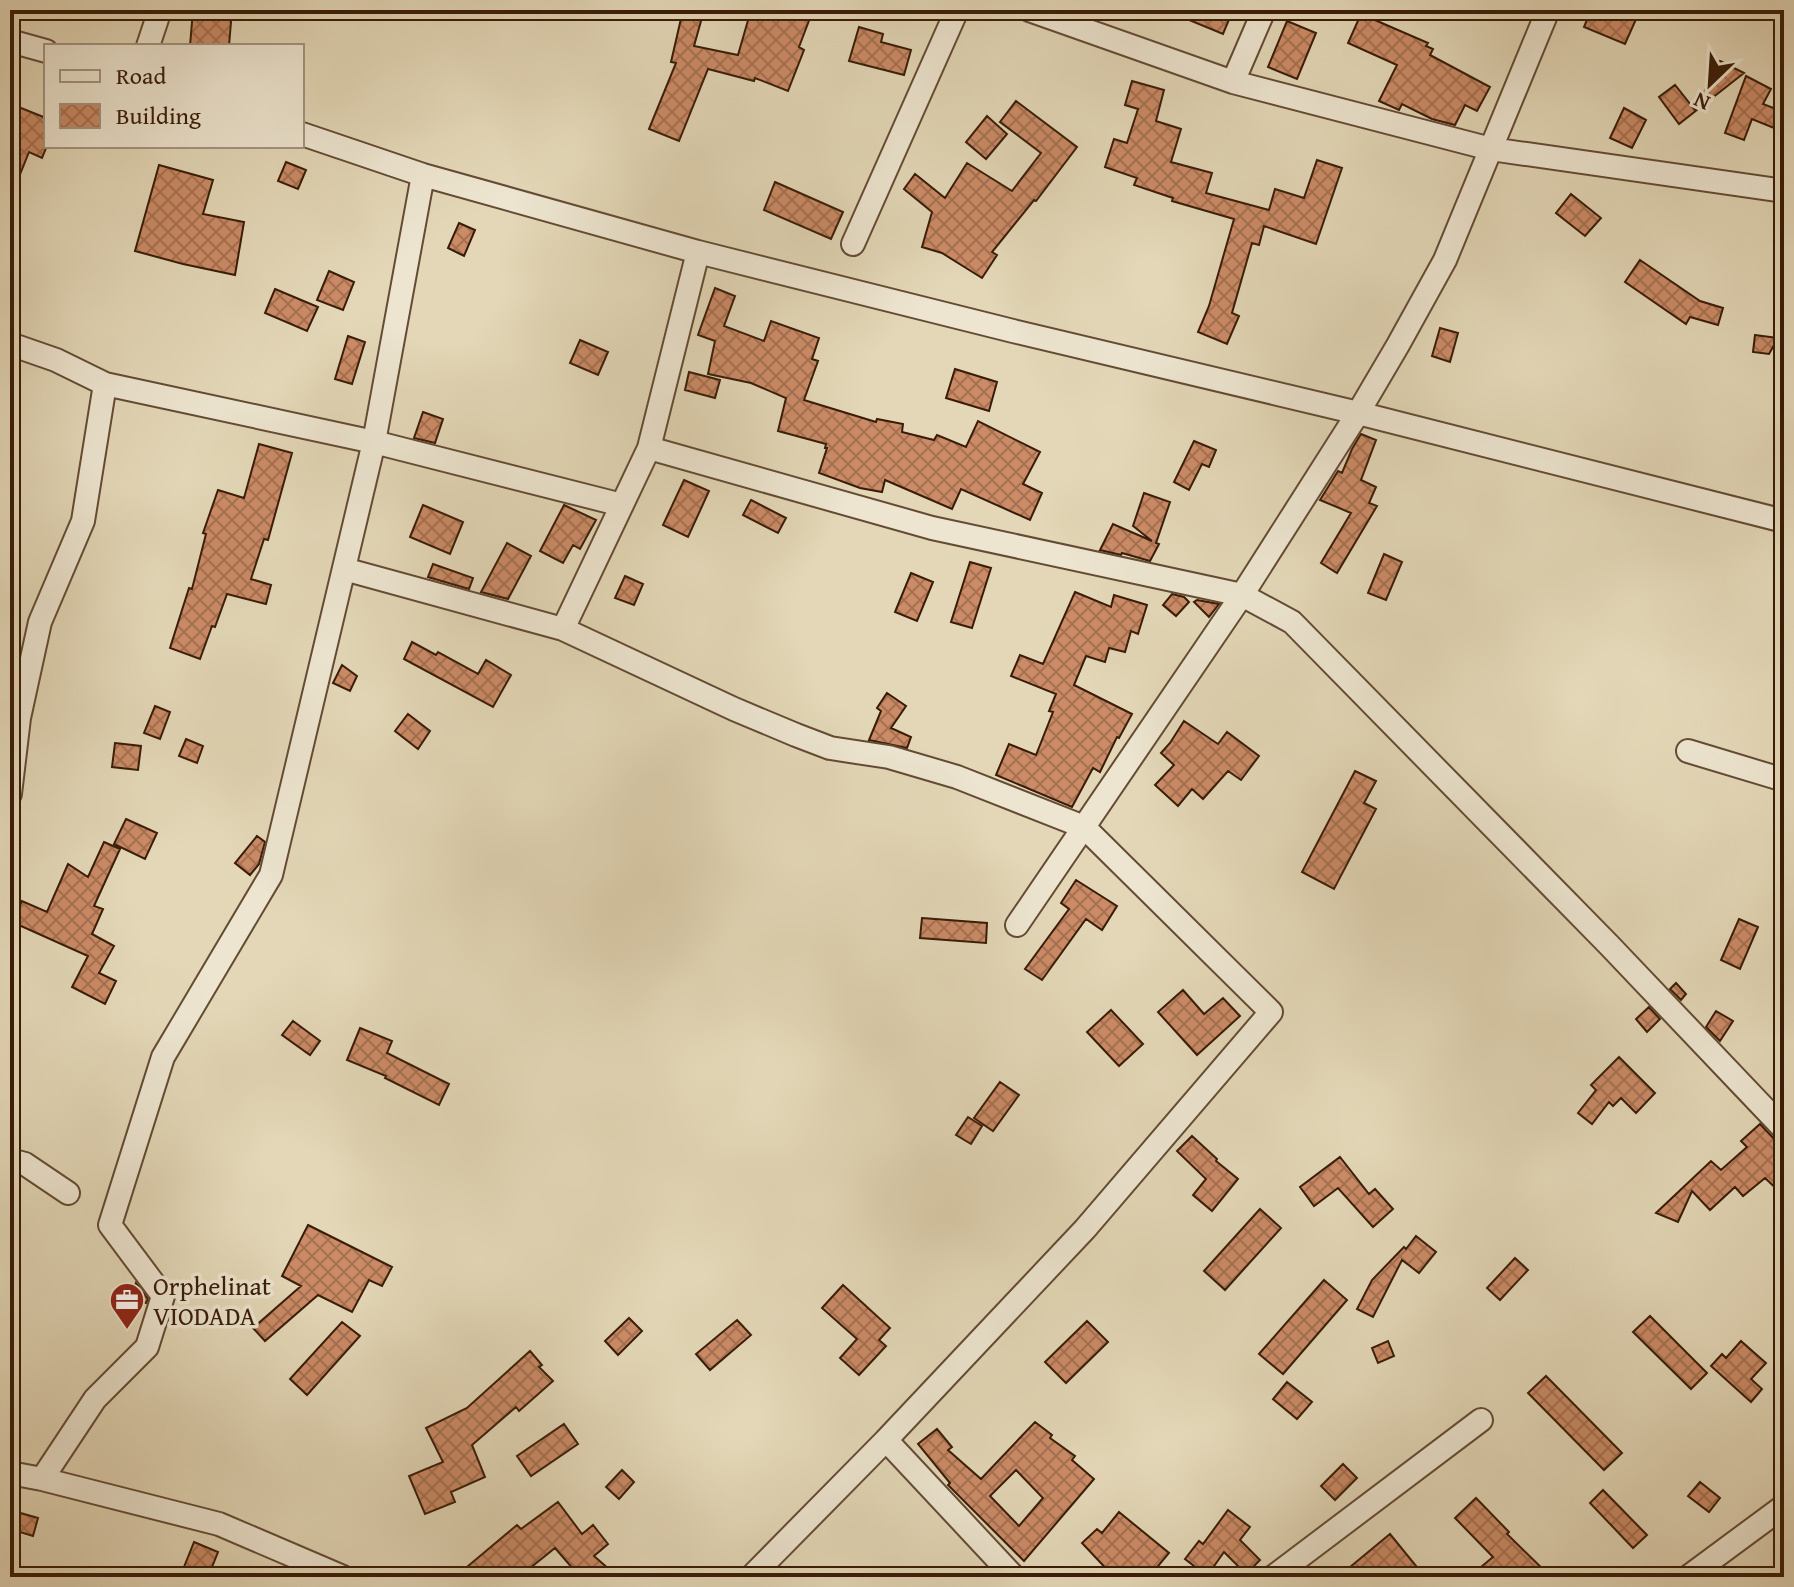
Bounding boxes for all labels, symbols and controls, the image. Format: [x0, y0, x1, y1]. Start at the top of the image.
legend [44, 44, 304, 148]
north arrow [1670, 44, 1750, 124]
text: Road [116, 58, 166, 93]
text: N [1688, 84, 1715, 120]
text: Building [116, 98, 201, 133]
place label: Orphelinat VIODADA [153, 1266, 271, 1335]
office icon: Orphelinat VIODADA [108, 1281, 146, 1331]

